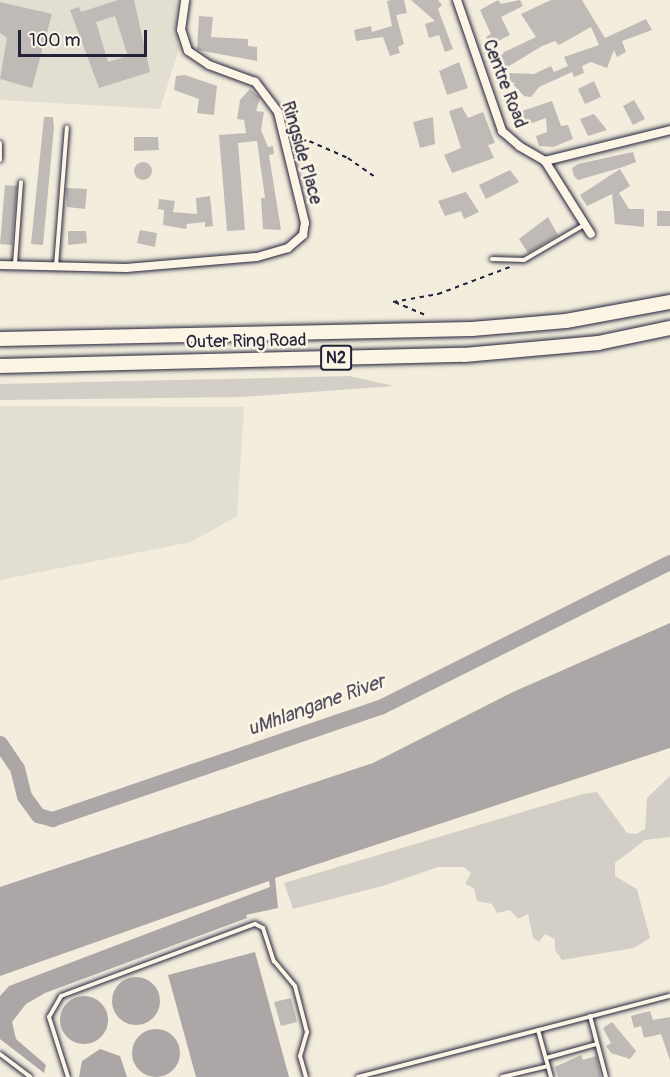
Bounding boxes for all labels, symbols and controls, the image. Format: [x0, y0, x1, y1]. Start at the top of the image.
scale bar [21, 18, 150, 56]
text: 100 m [29, 29, 81, 52]
street label: Centre Road [477, 37, 531, 131]
street label: Ringside Place [276, 99, 326, 207]
street label: Outer Ring Road [185, 330, 307, 354]
road number: N2 [320, 345, 352, 371]
water label: uMhlangane River [244, 669, 388, 741]

